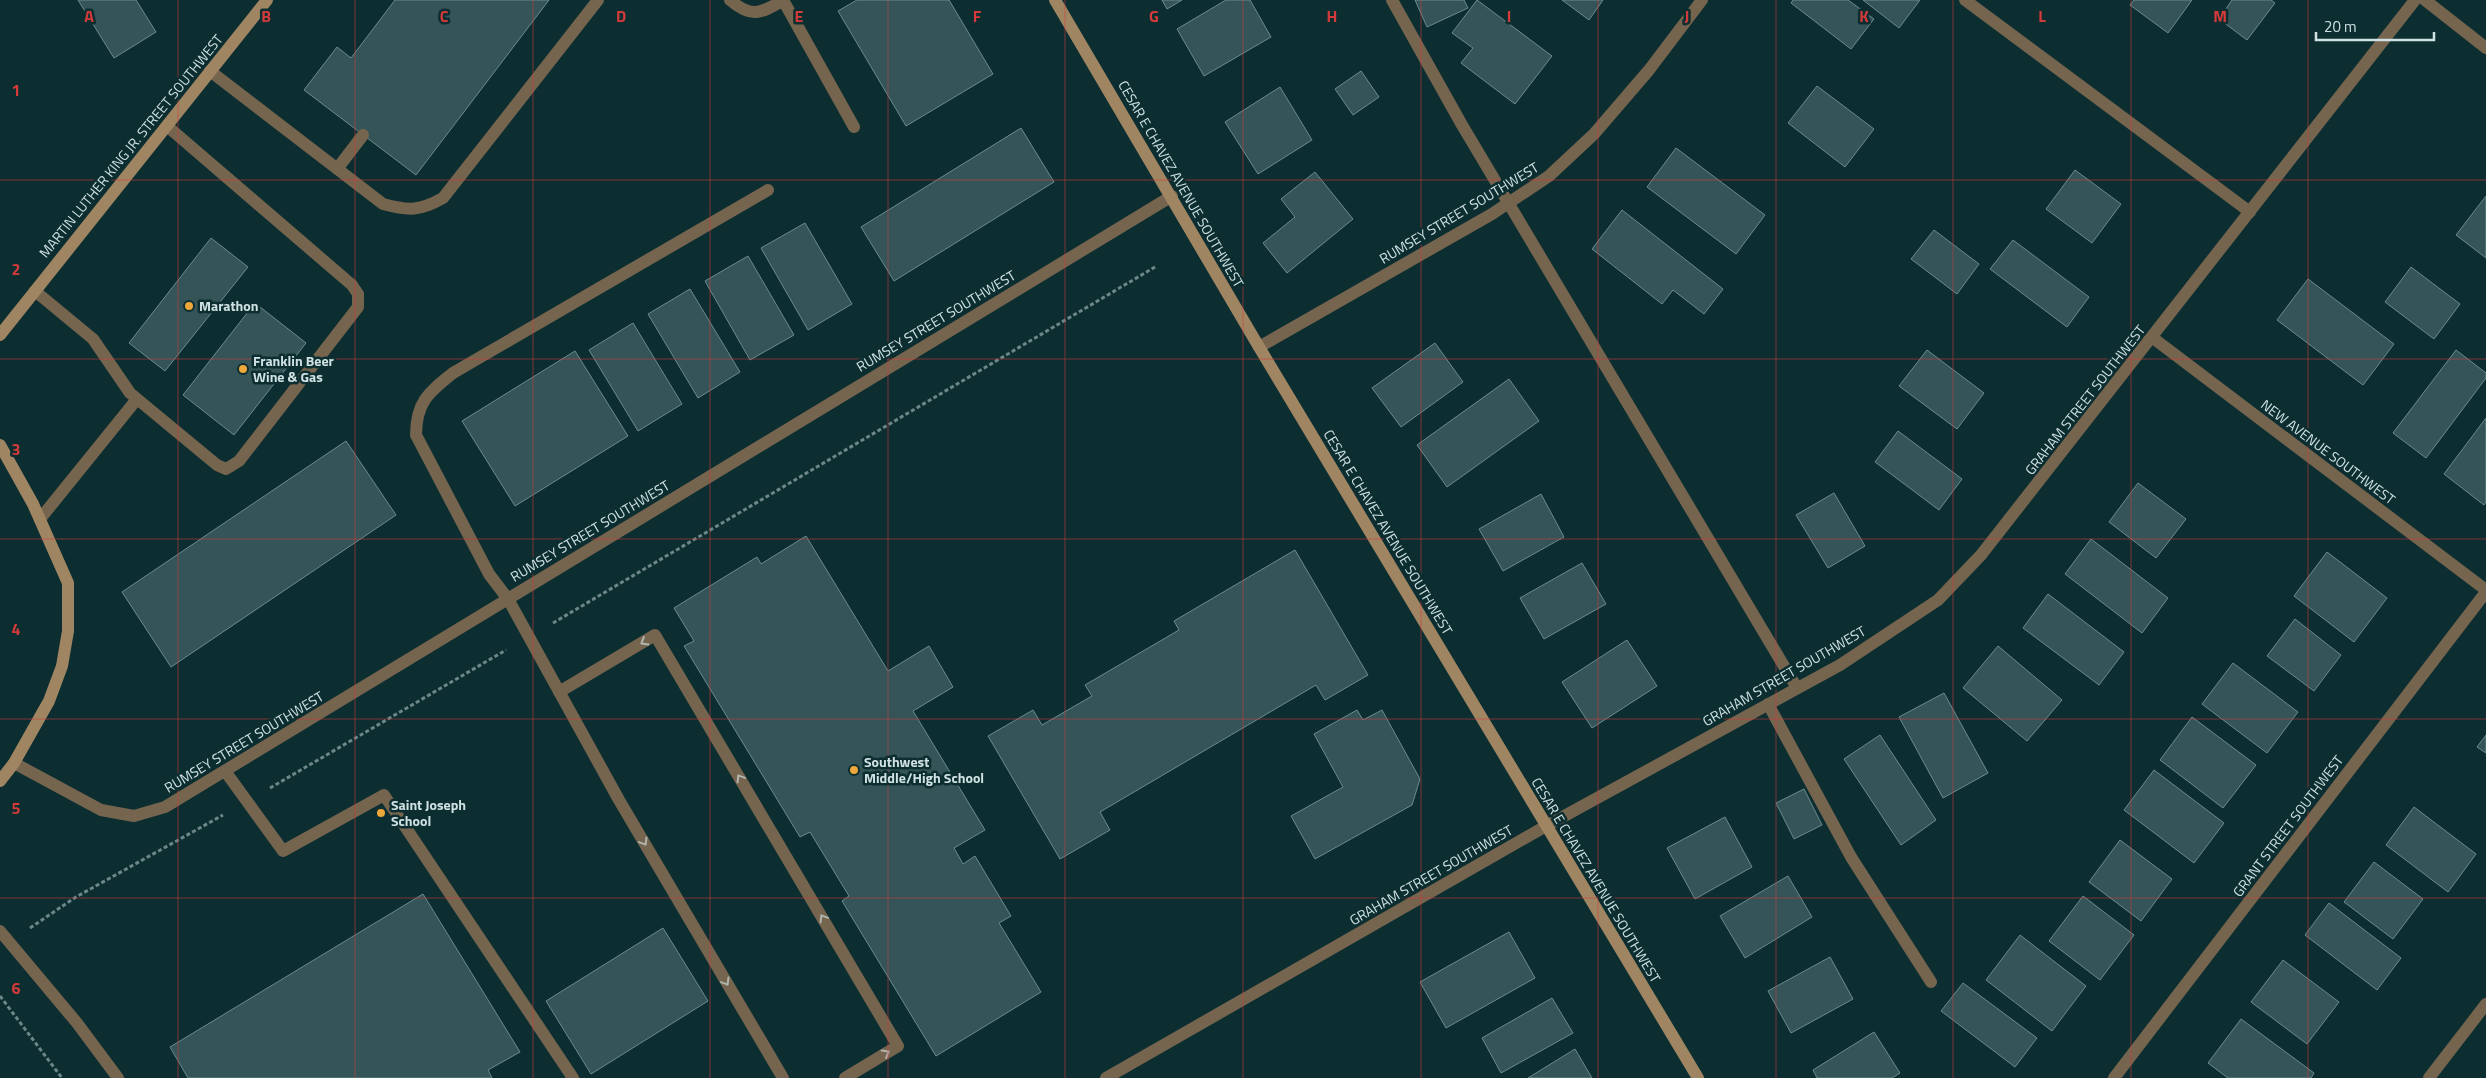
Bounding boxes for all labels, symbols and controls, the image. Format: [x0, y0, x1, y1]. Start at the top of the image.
text: A [84, 4, 94, 28]
text: B [261, 4, 271, 28]
text: C [440, 4, 449, 28]
text: D [616, 4, 626, 28]
text: E [795, 4, 804, 28]
text: F [973, 4, 982, 28]
text: G [1149, 4, 1159, 28]
text: H [1327, 4, 1337, 28]
text: I [1507, 4, 1511, 28]
text: J [1685, 4, 1689, 28]
text: K [1859, 4, 1869, 28]
text: L [2038, 4, 2046, 28]
text: M [2213, 4, 2227, 28]
scale bar [2316, 10, 2434, 42]
text: 20 m [2324, 15, 2357, 38]
street label: MARTIN LUTHER KING JR. STREET SOUTHWEST [34, 29, 228, 262]
street label: CESAR E CHAVEZ AVENUE SOUTHWEST [1113, 76, 1250, 292]
text: 1 [12, 78, 20, 102]
street label: RUMSEY STREET SOUTHWEST [1375, 156, 1543, 269]
text: 2 [12, 257, 20, 281]
street label: RUMSEY STREET SOUTHWEST [852, 264, 1020, 377]
place label: Marathon [199, 295, 259, 316]
marker: Marathon [183, 300, 195, 312]
street label: GRAHAM STREET SOUTHWEST [2019, 320, 2150, 479]
place label: Franklin Beer Wine & Gas [253, 350, 334, 387]
marker: Franklin Beer Wine & Gas [237, 363, 249, 375]
street label: NEW AVENUE SOUTHWEST [2257, 394, 2400, 510]
street label: CESAR E CHAVEZ AVENUE SOUTHWEST [1319, 425, 1459, 639]
text: 3 [12, 437, 20, 461]
street label: RUMSEY STREET SOUTHWEST [506, 474, 674, 587]
text: 4 [12, 617, 21, 641]
street label: GRAHAM STREET SOUTHWEST [1698, 620, 1870, 731]
one-way arrow [640, 636, 649, 646]
street label: RUMSEY STREET SOUTHWEST [160, 685, 328, 798]
street label: GRANT STREET SOUTHWEST [2227, 750, 2348, 901]
place label: Southwest Middle/High School [864, 751, 984, 788]
marker: Southwest Middle/High School [848, 764, 860, 776]
street label: CESAR E CHAVEZ AVENUE SOUTHWEST [1527, 773, 1667, 987]
one-way arrow [737, 775, 747, 784]
place label: Saint Joseph School [391, 794, 466, 831]
text: 5 [12, 796, 21, 820]
marker: Saint Joseph School [375, 807, 387, 819]
street label: GRAHAM STREET SOUTHWEST [1345, 819, 1517, 930]
one-way arrow [637, 837, 647, 846]
one-way arrow [819, 915, 829, 924]
text: 6 [12, 976, 21, 1000]
one-way arrow [720, 977, 730, 986]
one-way arrow [881, 1049, 890, 1059]

